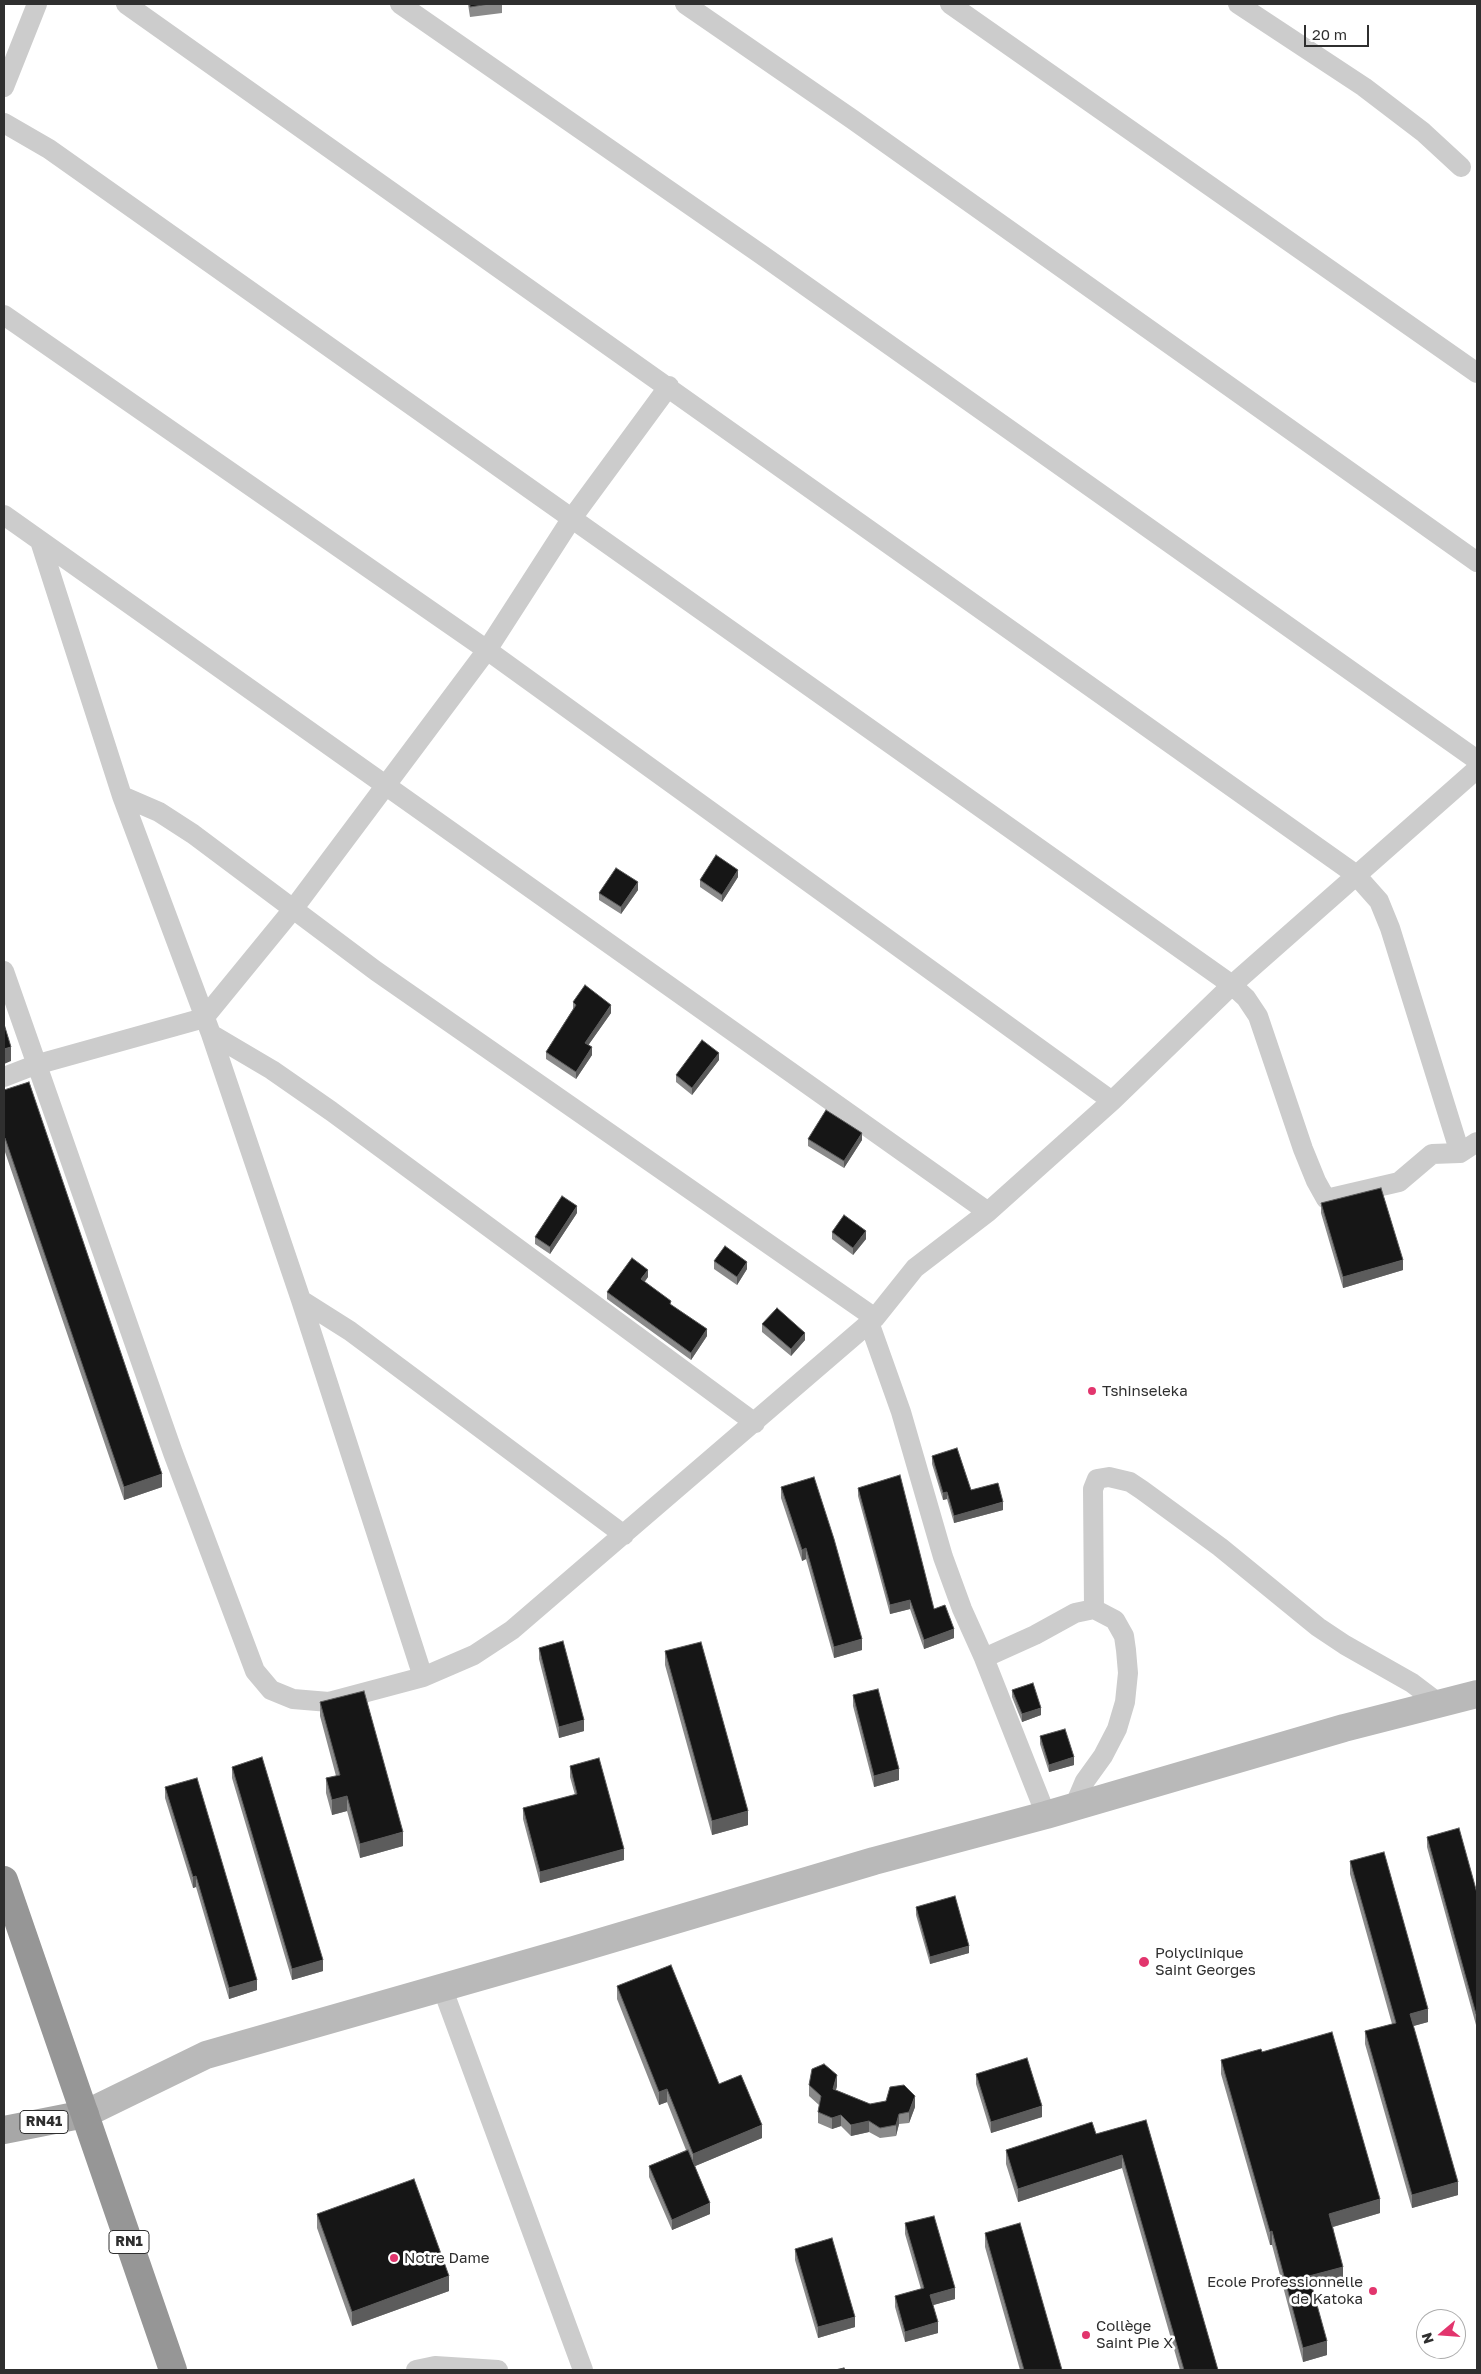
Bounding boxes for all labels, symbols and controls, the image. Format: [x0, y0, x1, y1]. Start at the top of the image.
scale bar [1306, 15, 1371, 47]
text: 20 m [1312, 25, 1347, 43]
place label: Tshinseleka [1102, 1382, 1188, 1400]
marker: Tshinseleka [1086, 1385, 1098, 1397]
place label: Polyclinique Saint Georges [1155, 1944, 1256, 1979]
marker: Polyclinique Saint Georges [1137, 1955, 1151, 1969]
road number: RN41 [20, 2110, 68, 2134]
road number: RN1 [109, 2230, 149, 2254]
place label: Notre Dame [404, 2249, 489, 2267]
marker: Notre Dame [388, 2252, 400, 2264]
place label: Ecole Professionnelle de Katoka [1207, 2273, 1363, 2308]
marker: Ecole Professionnelle de Katoka [1367, 2285, 1379, 2297]
north arrow [1416, 2309, 1466, 2359]
place label: Collège Saint Pie X [1096, 2317, 1173, 2352]
marker: Collège Saint Pie X [1080, 2329, 1092, 2341]
text: N [1417, 2331, 1437, 2346]

